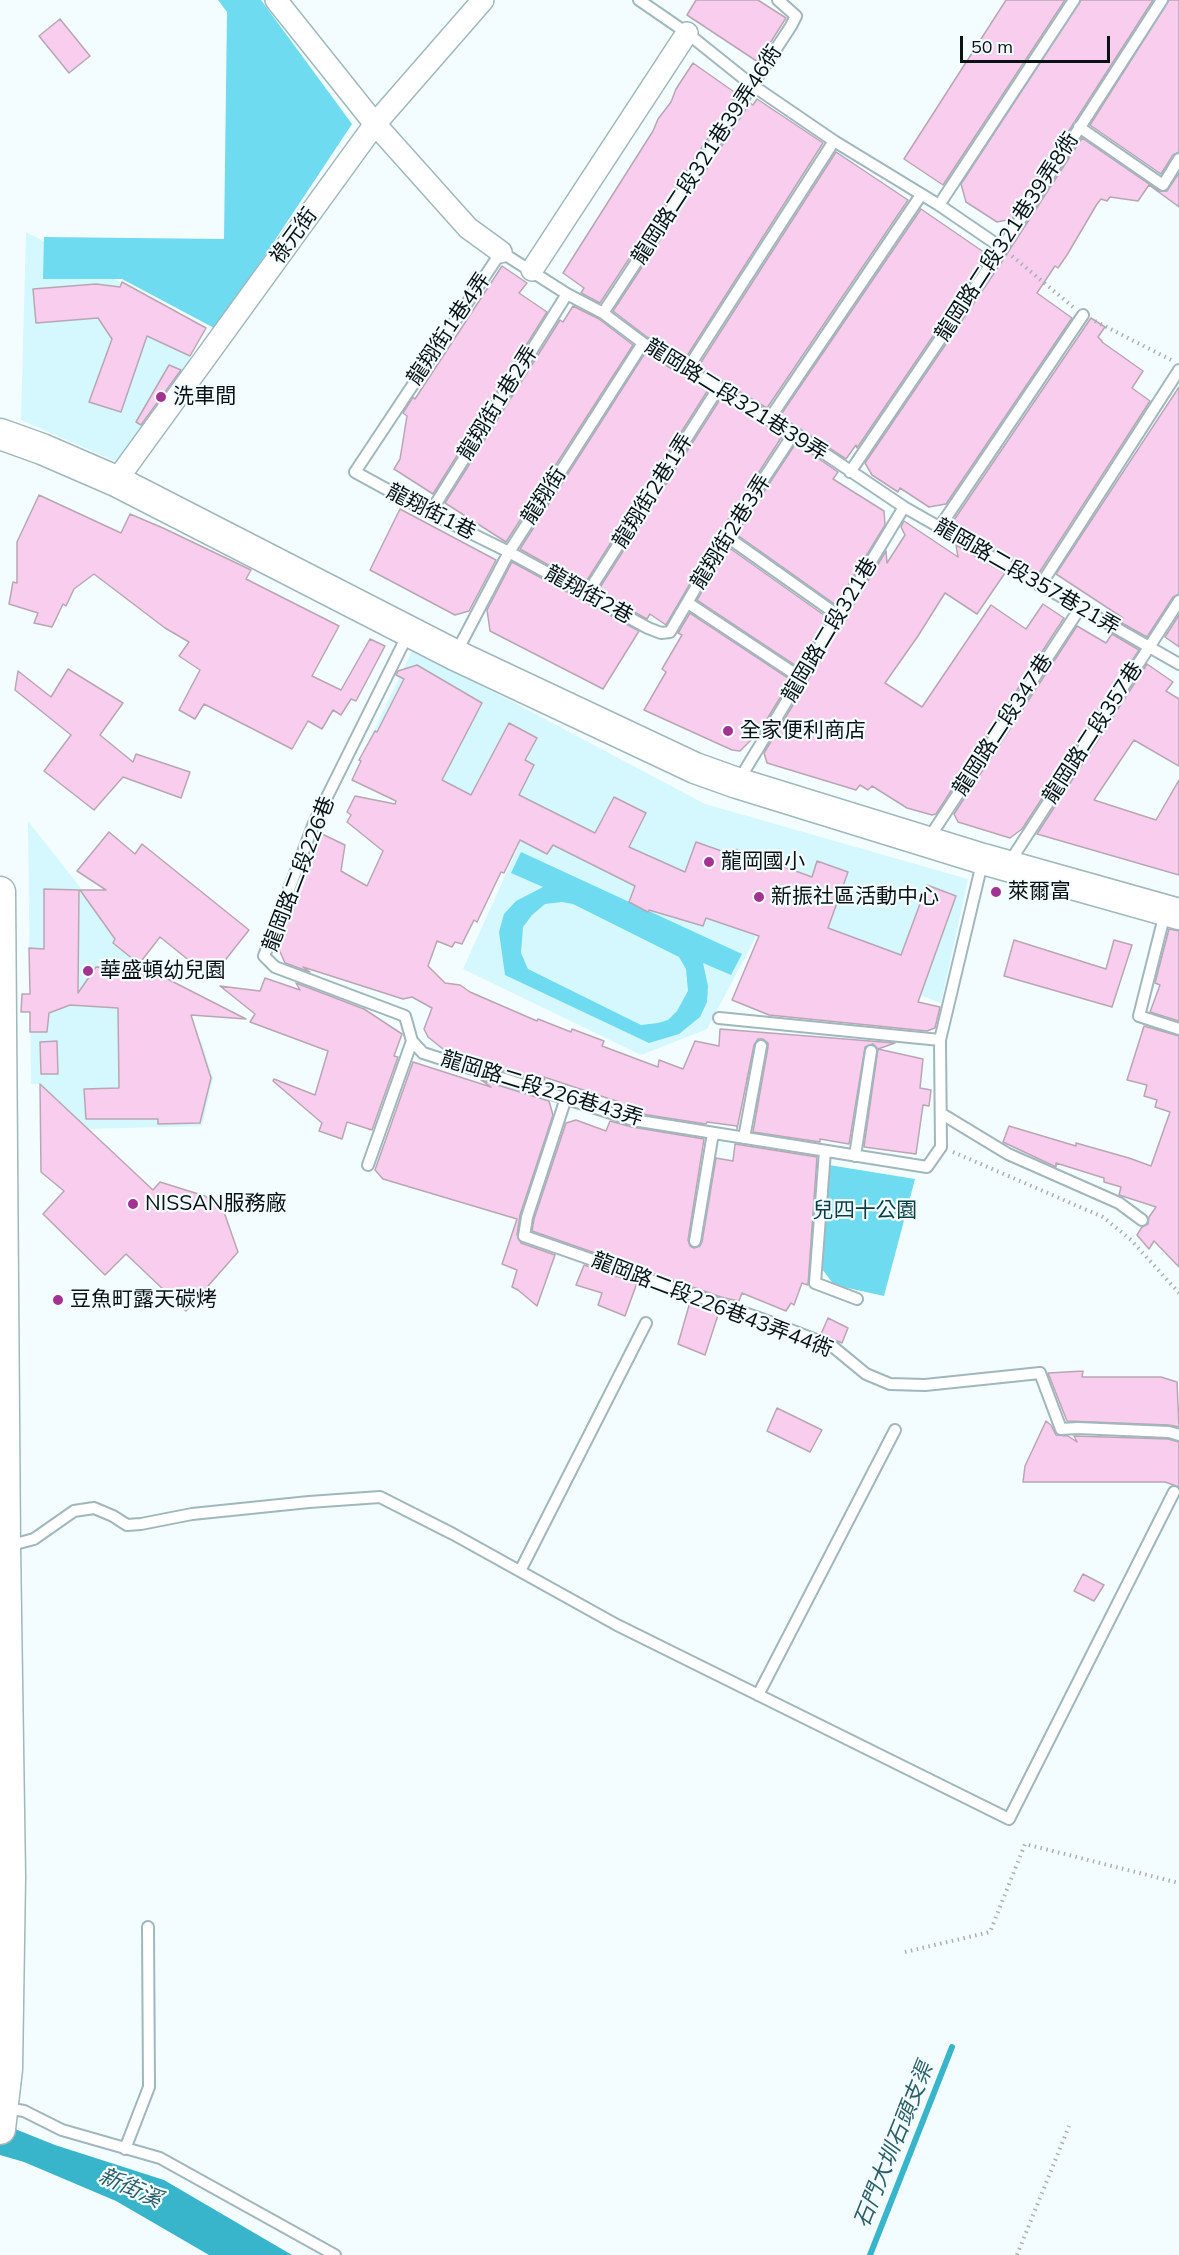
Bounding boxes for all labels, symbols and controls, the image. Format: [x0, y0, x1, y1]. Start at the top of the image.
scale bar [963, 24, 1113, 62]
text: 50 m [971, 35, 1013, 58]
street label: 龍岡路二段321巷39弄46衖 [627, 41, 787, 269]
street label: 龍岡路二段321巷39弄8衖 [930, 128, 1084, 346]
street label: 祿元街 [265, 203, 323, 269]
street label: 龍翔街1巷4弄 [402, 268, 496, 390]
street label: 龍岡路二段321巷39弄 [640, 334, 832, 466]
street label: 龍翔街1巷2弄 [453, 341, 543, 465]
place label: 洗車間 [173, 384, 236, 410]
marker: 洗車間 [154, 390, 168, 404]
street label: 龍翔街2巷1弄 [608, 429, 698, 553]
street label: 龍翔街 [516, 463, 572, 529]
street label: 龍翔街2巷3弄 [686, 470, 776, 594]
street label: 龍翔街1巷 [382, 479, 480, 545]
street label: 龍岡路二段357巷21弄 [930, 514, 1124, 640]
street label: 龍岡路二段321巷 [777, 553, 883, 707]
street label: 龍翔街2巷 [541, 561, 637, 629]
street label: 龍岡路二段347巷 [948, 649, 1058, 801]
street label: 龍岡路二段357巷 [1038, 657, 1148, 809]
place label: 全家便利商店 [740, 718, 866, 744]
marker: 全家便利商店 [721, 724, 735, 738]
street label: 龍岡路二段226巷 [258, 793, 340, 955]
place label: 龍岡國小 [721, 849, 805, 875]
marker: 龍岡國小 [702, 855, 716, 869]
place label: 萊爾富 [1008, 879, 1071, 905]
place label: 新振社區活動中心 [771, 884, 939, 910]
marker: 萊爾富 [989, 885, 1003, 899]
marker: 新振社區活動中心 [752, 890, 766, 904]
place label: 華盛頓幼兒園 [100, 958, 226, 984]
marker: 華盛頓幼兒園 [81, 964, 95, 978]
street label: 龍岡路二段226巷43弄 [438, 1046, 646, 1132]
place label: NISSAN服務廠 [145, 1191, 286, 1217]
marker: NISSAN服務廠 [126, 1197, 140, 1211]
park label: 兒四十公園 [813, 1198, 917, 1224]
street label: 龍岡路二段226巷43弄44衖 [588, 1247, 836, 1363]
place label: 豆魚町露天碳烤 [70, 1287, 217, 1313]
marker: 豆魚町露天碳烤 [51, 1293, 65, 1307]
water label: 石門大圳石頭支渠 [849, 2058, 939, 2232]
water label: 新街溪 [94, 2163, 166, 2213]

